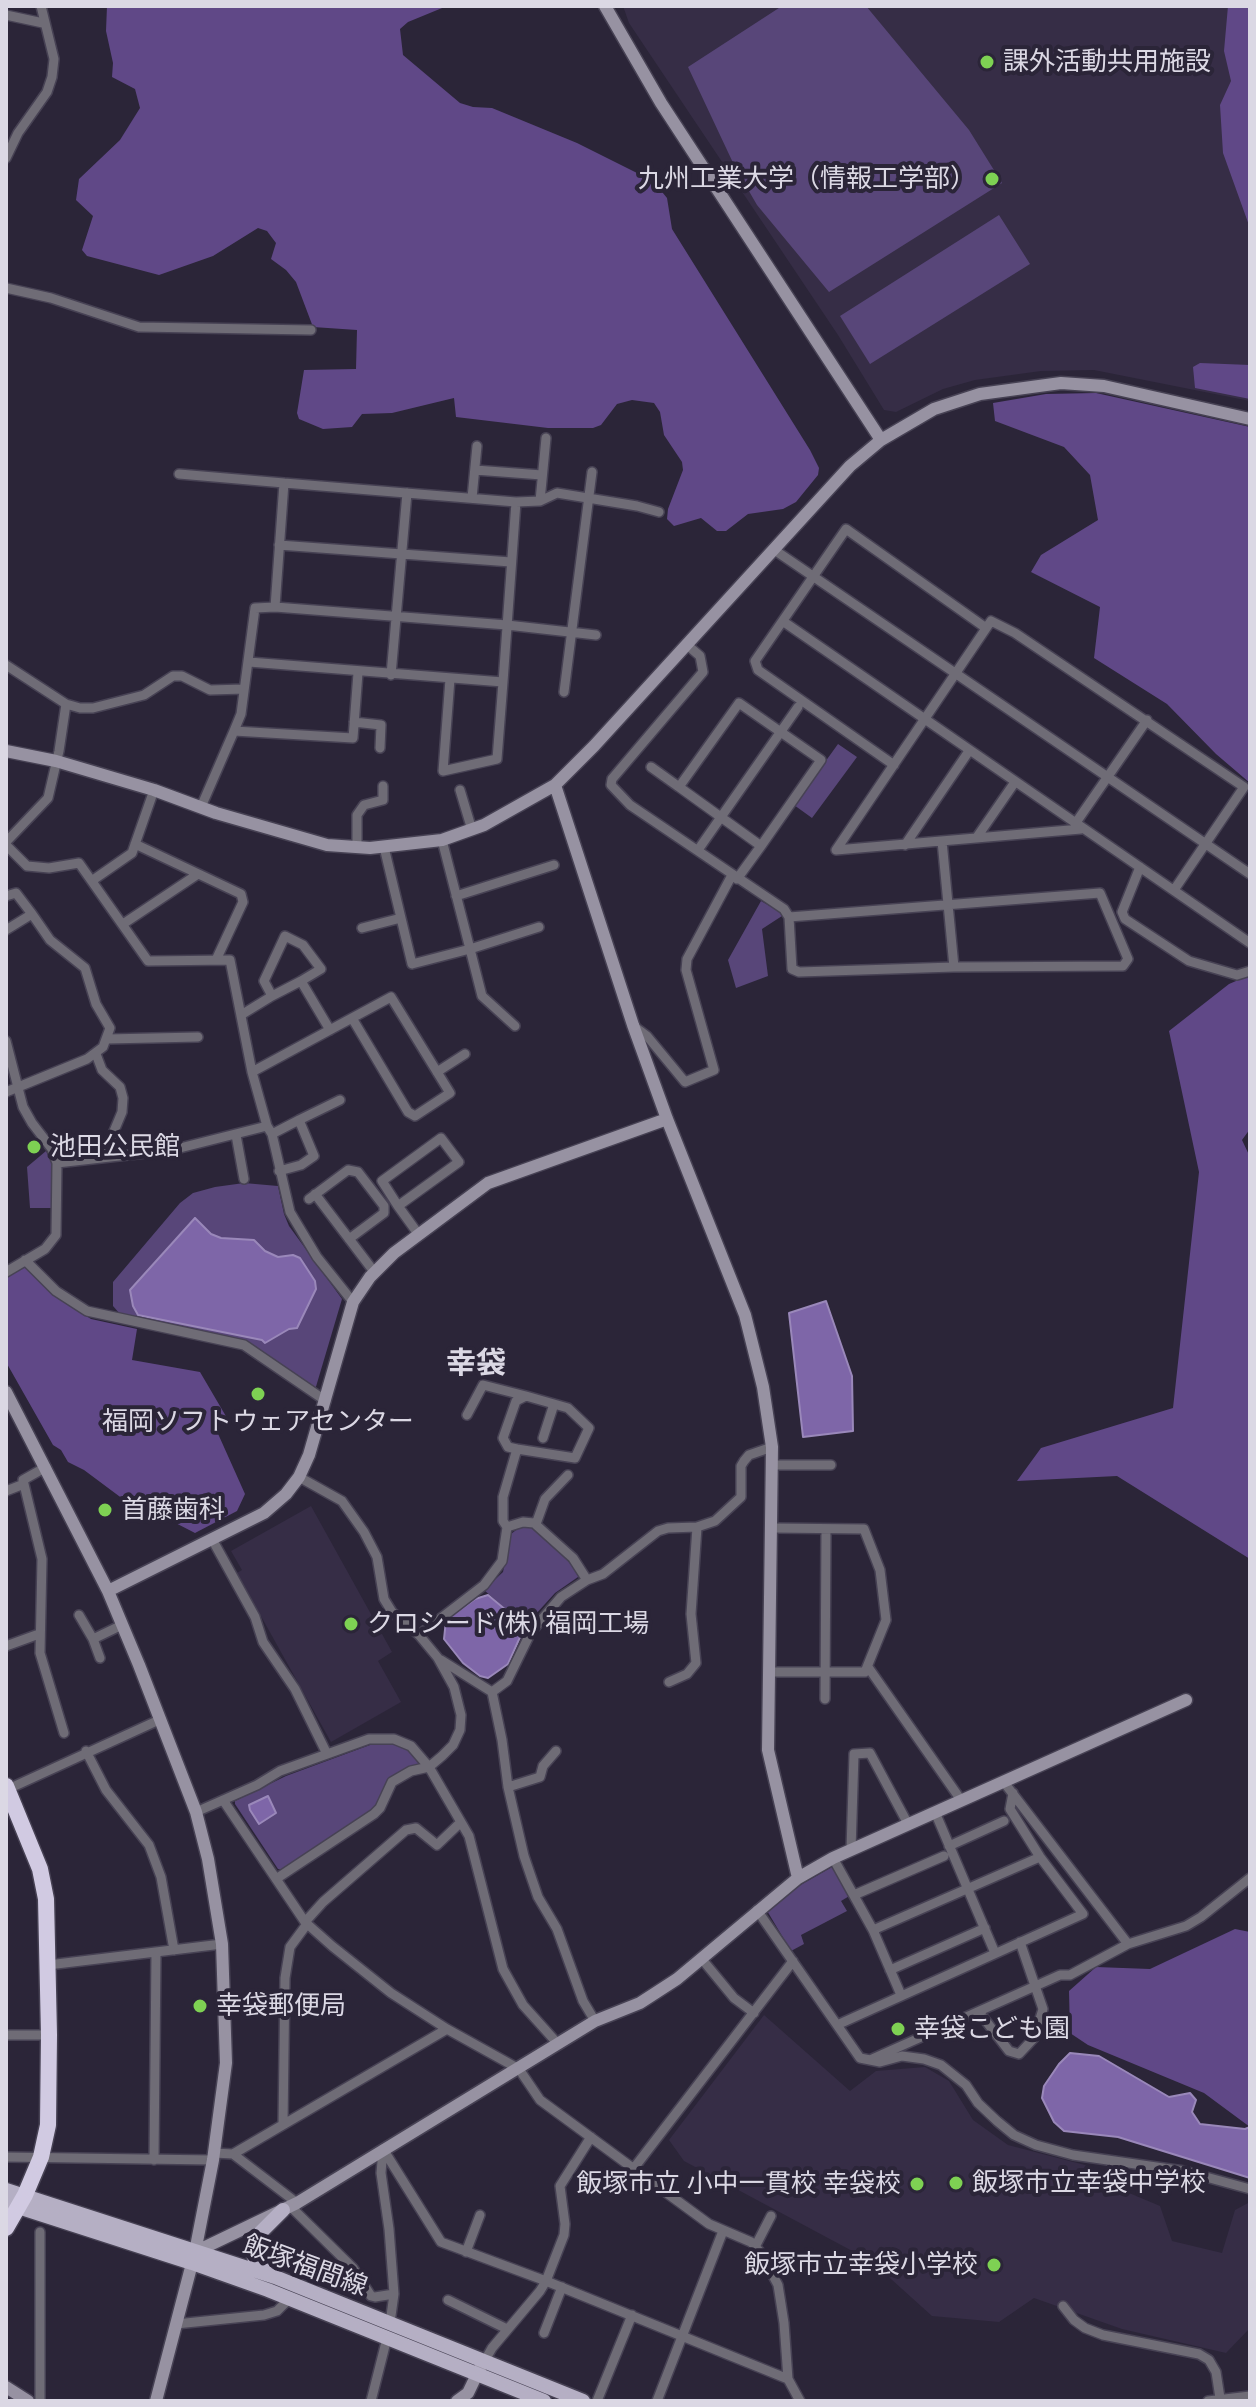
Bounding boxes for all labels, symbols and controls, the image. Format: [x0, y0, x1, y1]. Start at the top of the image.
place label: 課外活動共用施設 [1003, 46, 1211, 78]
marker: 課外活動共用施設 [978, 53, 996, 71]
place label: 九州工業大学（情報工学部） [638, 163, 976, 195]
marker: 九州工業大学（情報工学部） [983, 170, 1001, 188]
place label: 池田公民館 [50, 1131, 180, 1163]
marker: 池田公民館 [25, 1138, 43, 1156]
district label: 幸袋 [446, 1346, 506, 1382]
marker: 福岡ソフトウェアセンター [249, 1385, 267, 1403]
place label: 福岡ソフトウェアセンター [102, 1406, 414, 1438]
place label: 首藤歯科 [121, 1494, 225, 1526]
marker: 首藤歯科 [96, 1501, 114, 1519]
place label: クロシード(株) 福岡工場 [367, 1608, 649, 1640]
marker: クロシード(株) 福岡工場 [342, 1615, 360, 1633]
place label: 幸袋郵便局 [216, 1990, 346, 2022]
marker: 幸袋郵便局 [191, 1997, 209, 2015]
place label: 幸袋こども園 [914, 2013, 1070, 2045]
marker: 幸袋こども園 [889, 2020, 907, 2038]
place label: 飯塚市立幸袋中学校 [972, 2167, 1206, 2199]
place label: 飯塚市立 小中一貫校 幸袋校 [576, 2168, 901, 2200]
marker: 飯塚市立幸袋中学校 [947, 2174, 965, 2192]
marker: 飯塚市立 小中一貫校 幸袋校 [908, 2175, 926, 2193]
street label: 飯塚福間線 [239, 2229, 371, 2303]
place label: 飯塚市立幸袋小学校 [744, 2249, 978, 2281]
marker: 飯塚市立幸袋小学校 [985, 2256, 1003, 2274]

